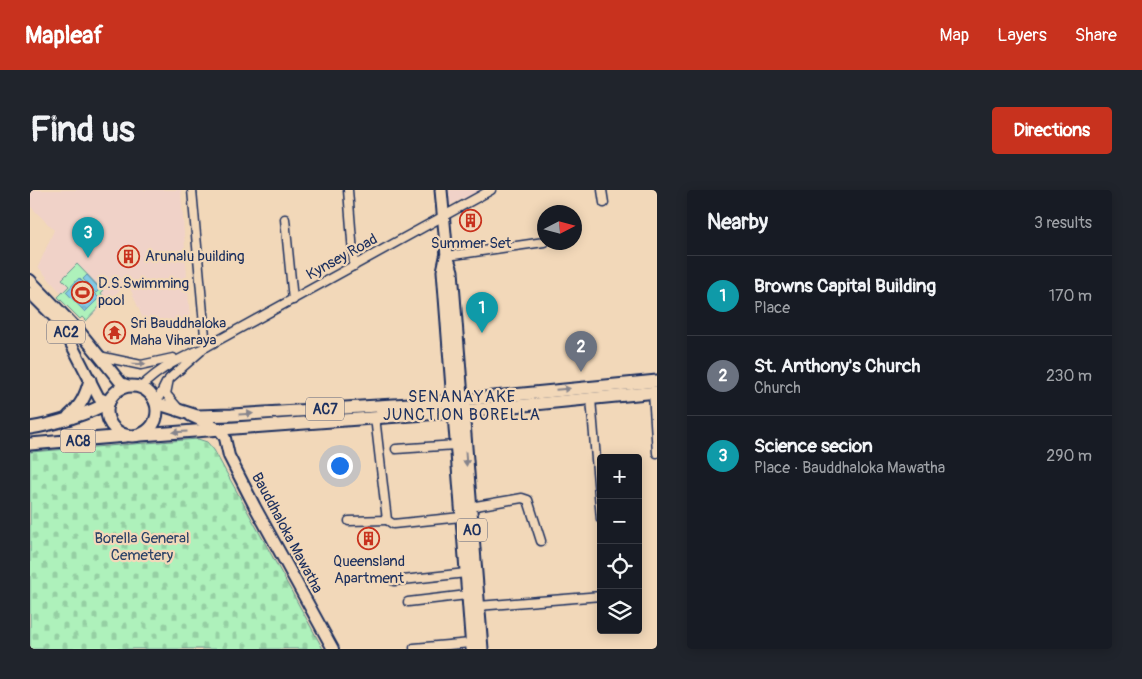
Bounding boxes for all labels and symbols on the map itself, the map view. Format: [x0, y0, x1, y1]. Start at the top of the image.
north arrow [537, 205, 582, 250]
building icon: Summer Set [459, 208, 483, 232]
pin: 3 [72, 217, 104, 258]
street label: Kynsey Road [303, 230, 381, 284]
place label: Summer Set [431, 234, 512, 253]
building icon: Arunalu building [117, 244, 141, 268]
place label: Arunalu building [145, 247, 245, 266]
place label: D.S.Swimming pool [98, 274, 189, 310]
sports icon: D.S.Swimming pool [70, 280, 94, 304]
pin: 1 [466, 292, 498, 333]
place label: Sri Bauddhaloka Maha Viharaya [130, 314, 226, 350]
road number: AC2 [47, 320, 85, 344]
temple icon: Sri Bauddhaloka Maha Viharaya [102, 320, 126, 344]
pin: 2 [565, 331, 597, 372]
one-way arrow [131, 360, 147, 368]
one-way arrow [555, 385, 571, 393]
district label: SENANAYAKE JUNCTION BORELLA [383, 387, 541, 425]
road number: AC7 [306, 398, 344, 420]
one-way arrow [238, 410, 254, 418]
one-way arrow [172, 428, 188, 436]
road number: AC8 [60, 430, 96, 452]
one-way arrow [463, 452, 471, 468]
your location [327, 453, 353, 479]
street label: Bauddhaloka Mawatha [247, 469, 327, 597]
road number: A0 [457, 518, 487, 542]
building icon: Queensland Apartment [357, 526, 381, 550]
park label: Borella General Cemetery [94, 529, 190, 565]
place label: Queensland Apartment [333, 552, 405, 588]

